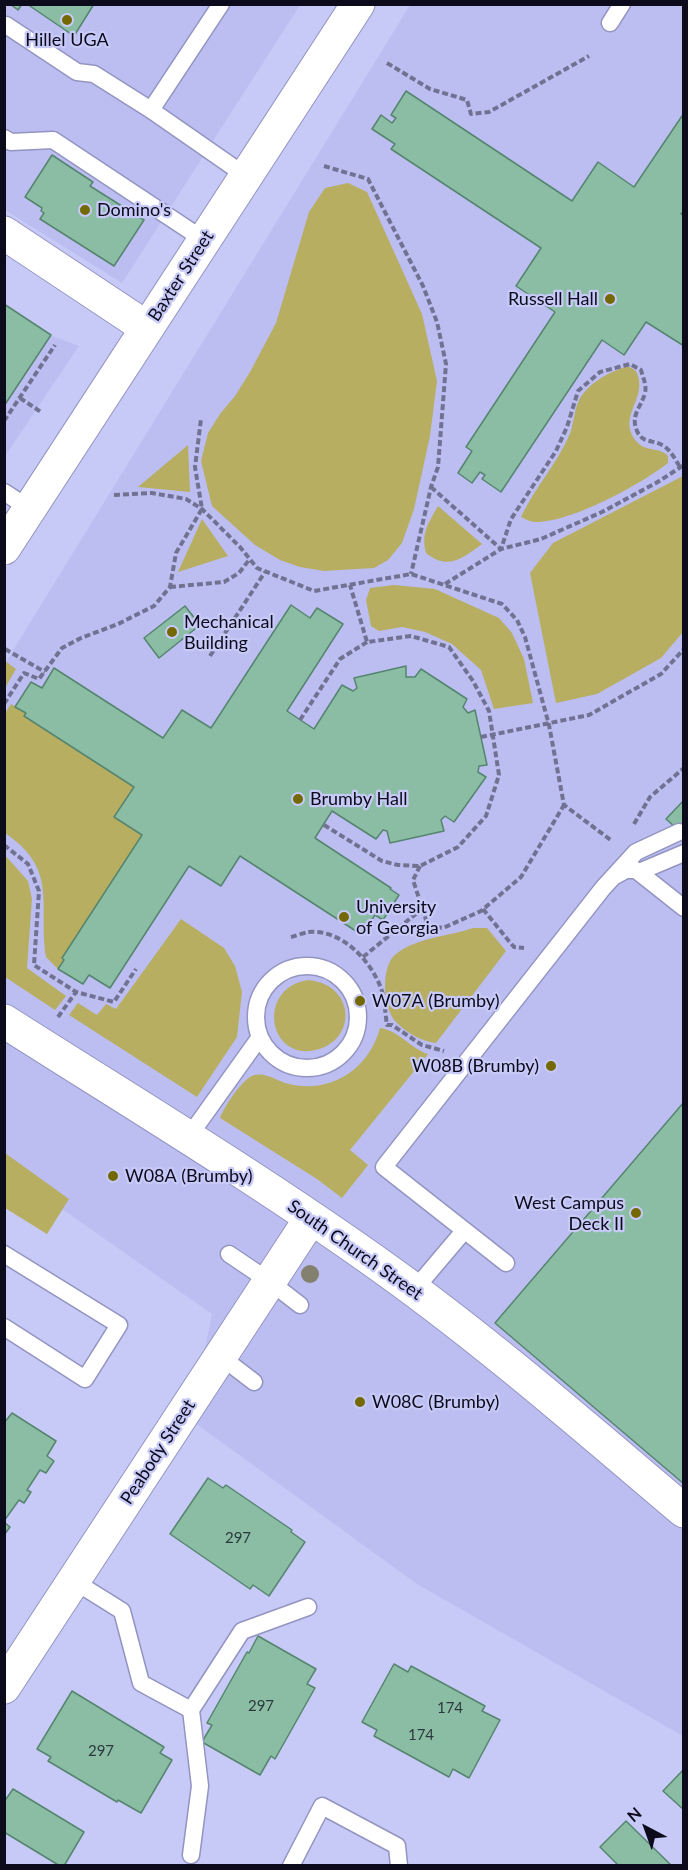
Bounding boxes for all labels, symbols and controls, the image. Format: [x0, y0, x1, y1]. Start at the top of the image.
marker: Hillel UGA [60, 13, 74, 27]
place label: Hillel UGA [25, 29, 109, 51]
place label: Domino's [97, 199, 171, 221]
marker: Domino's [78, 203, 92, 217]
street label: Baxter Street [144, 227, 218, 325]
place label: Russell Hall [508, 288, 598, 310]
marker: Russell Hall [603, 292, 617, 306]
place label: Mechanical Building [184, 611, 274, 654]
marker: Mechanical Building [165, 625, 179, 639]
place label: Brumby Hall [310, 788, 407, 810]
marker: Brumby Hall [291, 792, 305, 806]
place label: University of Georgia [356, 896, 439, 938]
marker: University of Georgia [337, 910, 351, 924]
place label: W07A (Brumby) [372, 990, 499, 1012]
marker: W07A (Brumby) [353, 994, 367, 1008]
place label: W08B (Brumby) [412, 1055, 539, 1077]
marker: W08B (Brumby) [544, 1059, 558, 1073]
place label: W08A (Brumby) [125, 1165, 252, 1187]
marker: W08A (Brumby) [106, 1169, 120, 1183]
place label: West Campus Deck II [514, 1192, 624, 1234]
street label: South Church Street [283, 1195, 427, 1305]
marker: West Campus Deck II [629, 1206, 643, 1220]
place label: W08C (Brumby) [372, 1391, 499, 1413]
marker: W08C (Brumby) [353, 1395, 367, 1409]
street label: Peabody Street [116, 1396, 200, 1508]
house number: 297 [225, 1529, 251, 1547]
house number: 297 [248, 1697, 274, 1715]
house number: 174 [437, 1699, 463, 1717]
house number: 174 [408, 1726, 434, 1744]
house number: 297 [88, 1742, 114, 1760]
north arrow [616, 1798, 676, 1858]
text: N [623, 1803, 645, 1825]

